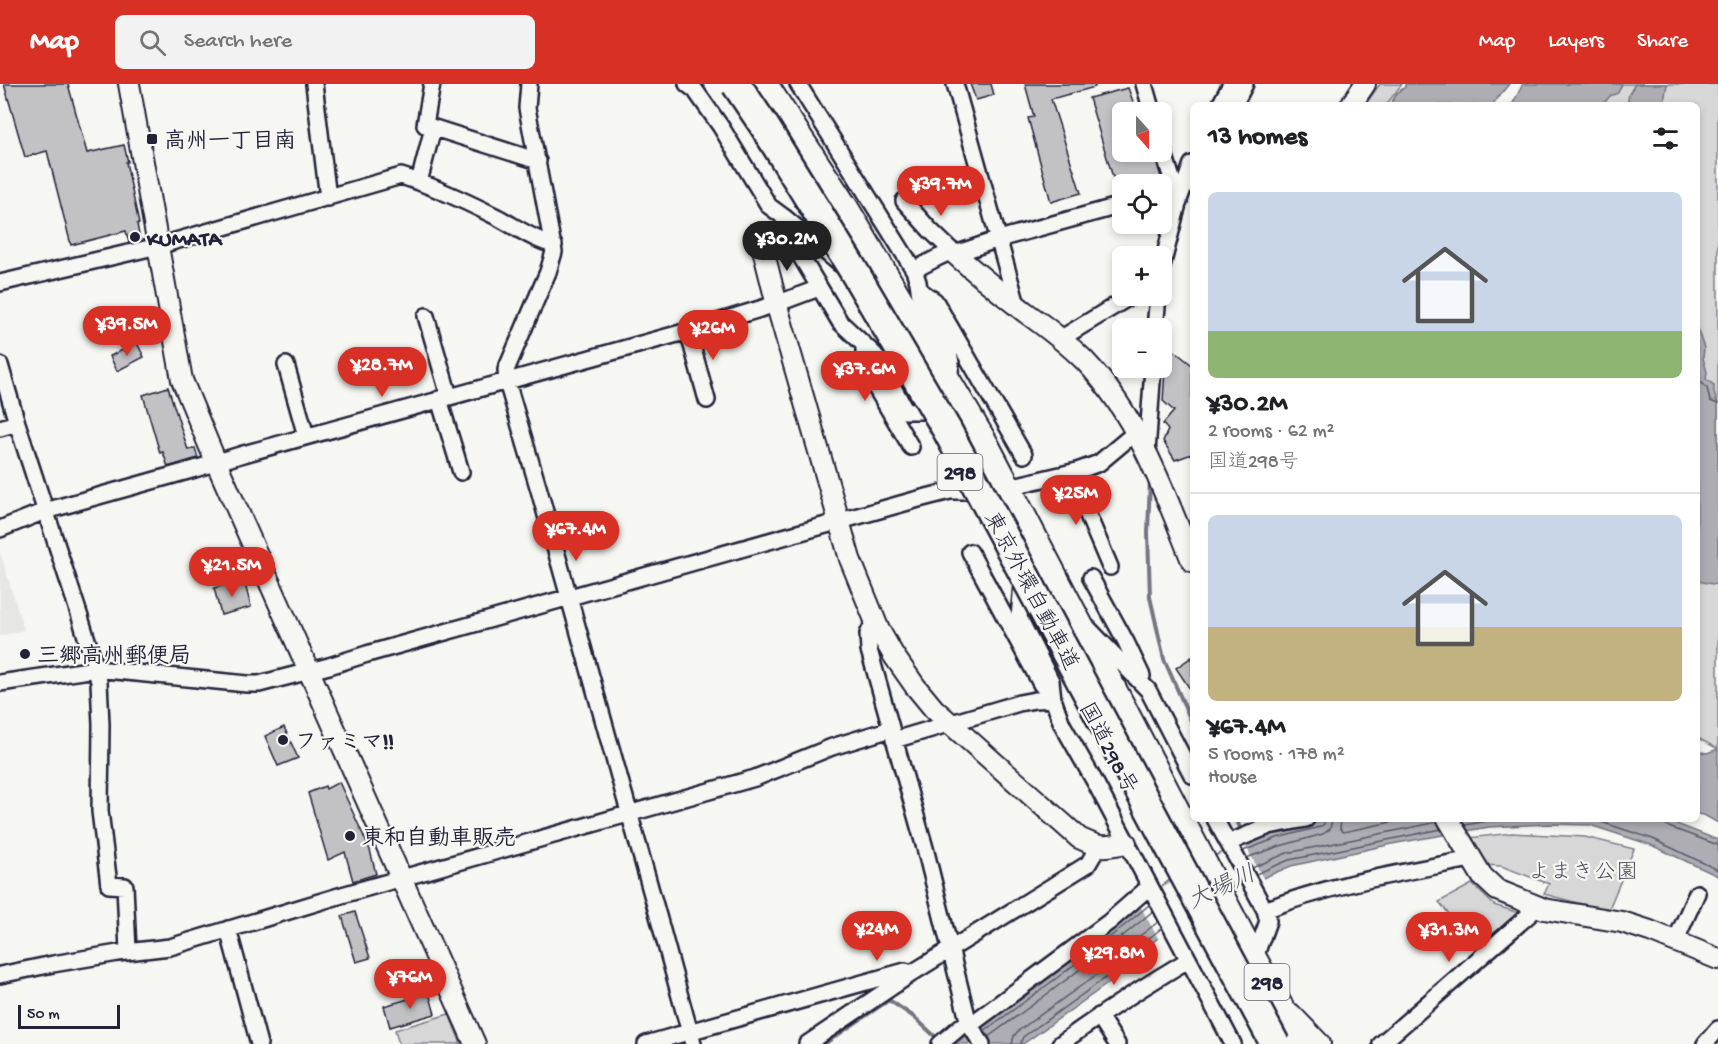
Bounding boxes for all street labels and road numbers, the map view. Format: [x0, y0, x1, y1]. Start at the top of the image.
road number: 298 [938, 454, 982, 490]
street label: 東京外環自動車道 [977, 507, 1084, 676]
street label: 国道298号 [1072, 698, 1142, 799]
road number: 298 [1244, 964, 1290, 1000]

